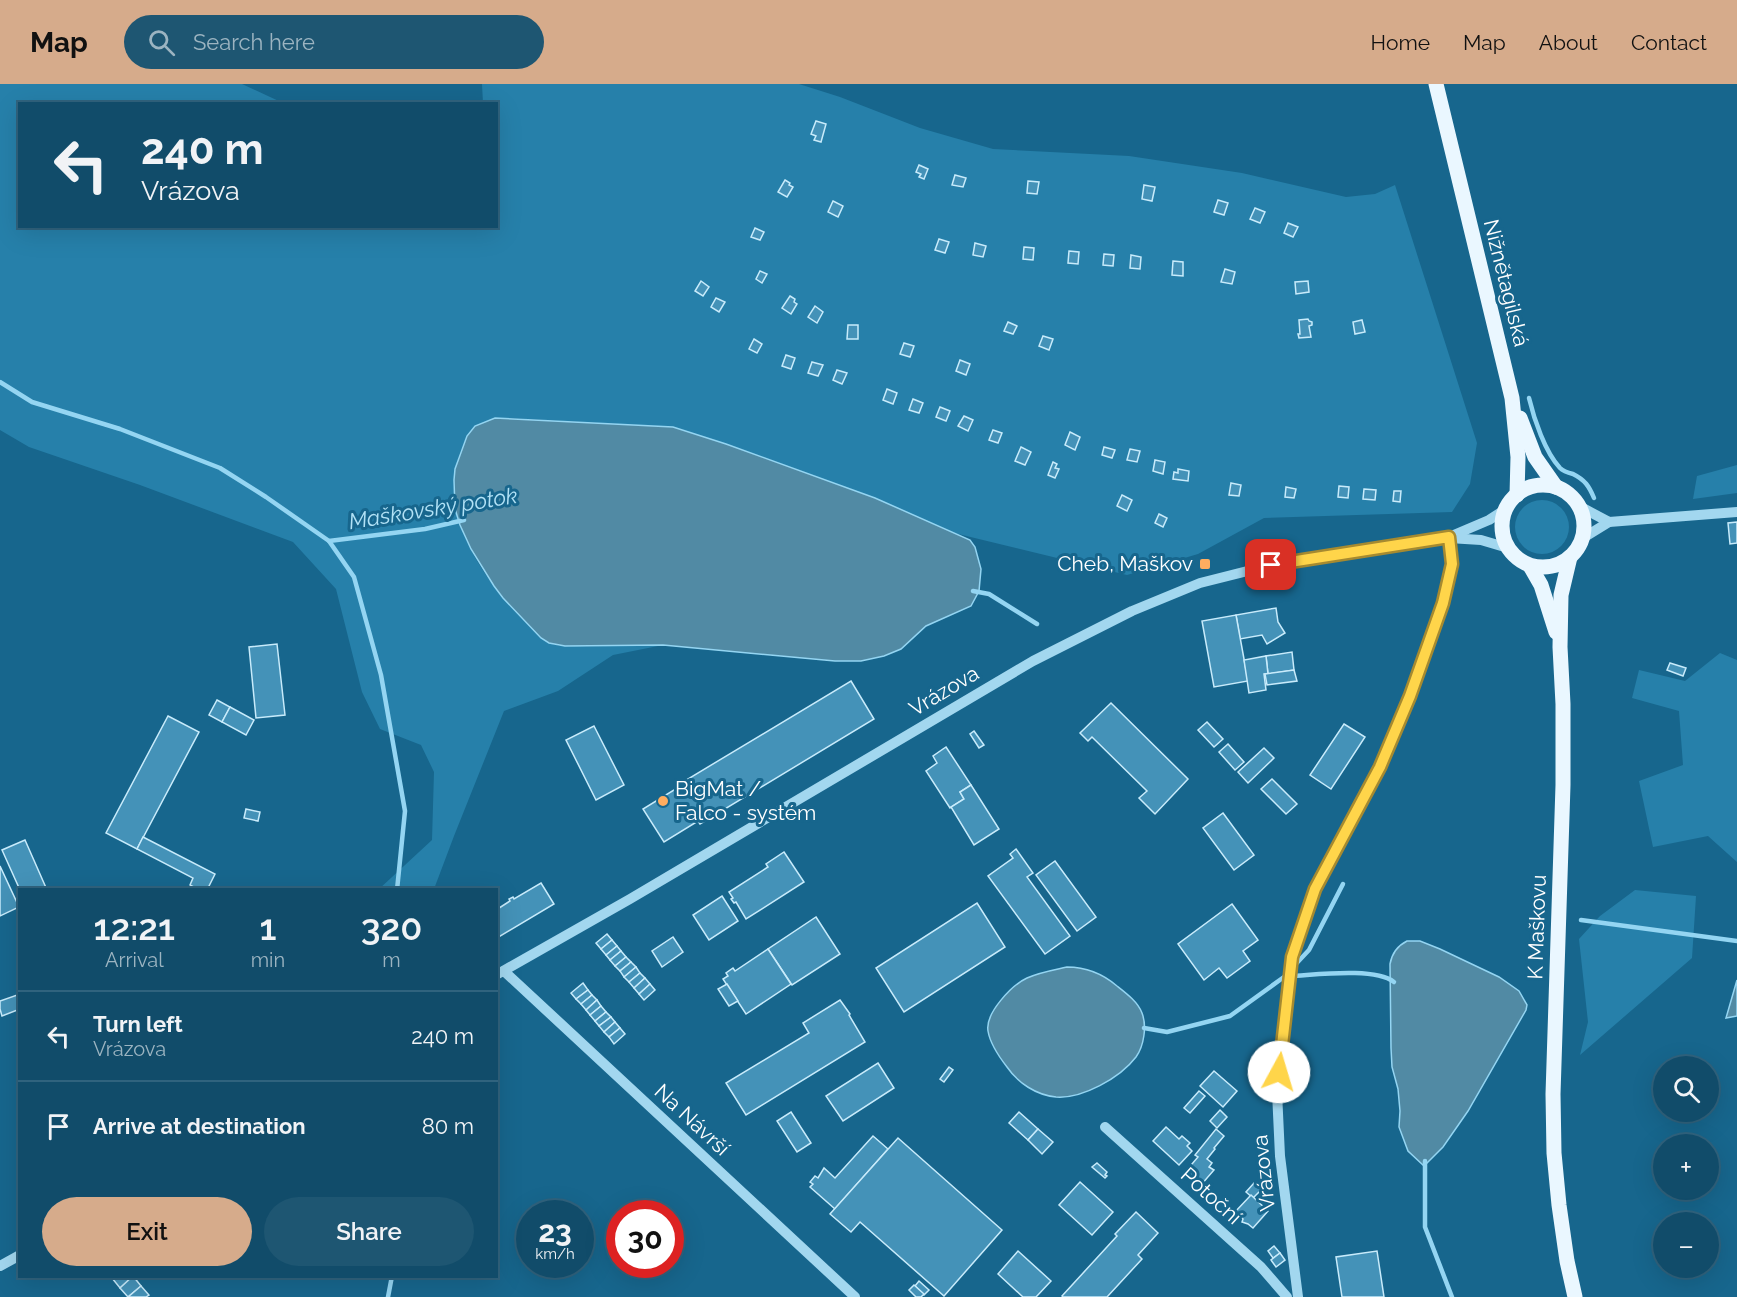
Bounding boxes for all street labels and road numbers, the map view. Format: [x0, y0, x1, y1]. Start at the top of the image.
street label: Nižnětagilská [1479, 217, 1534, 349]
street label: Vrázova [904, 660, 983, 721]
street label: K Maškovu [1522, 874, 1551, 980]
street label: Na Návrší [650, 1079, 735, 1161]
street label: Vrázova [1247, 1134, 1280, 1213]
street label: Potoční [1176, 1162, 1247, 1230]

